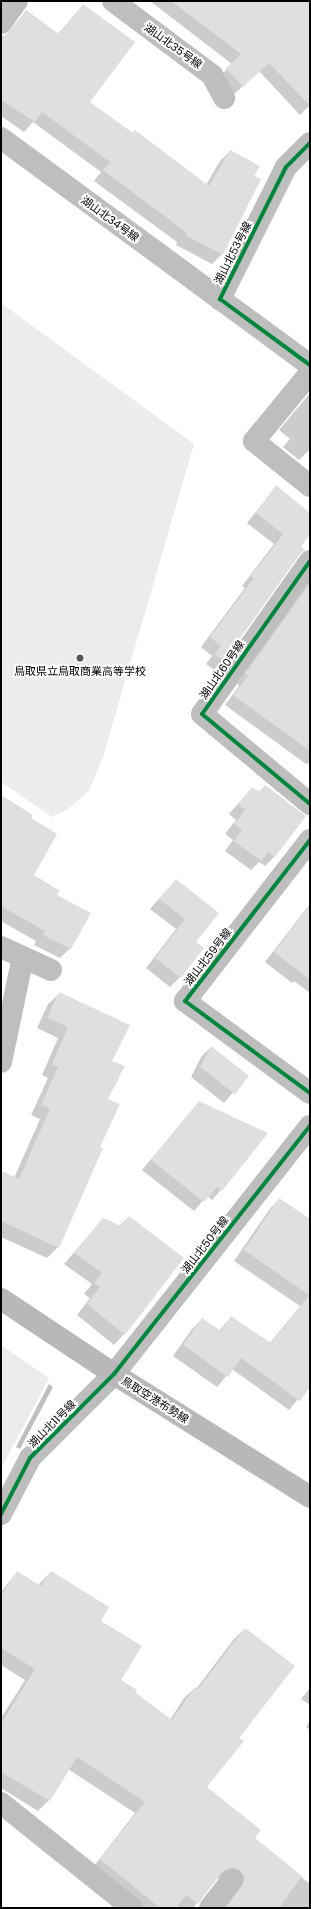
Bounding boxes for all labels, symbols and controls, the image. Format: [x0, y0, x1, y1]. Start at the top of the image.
street label: 湖山北35号線 [141, 21, 205, 71]
street label: 湖山北34号線 [78, 194, 142, 244]
street label: 湖山北53号線 [212, 220, 254, 286]
street label: 湖山北60号線 [197, 638, 247, 702]
marker: 鳥取県立鳥取商業高等学校 [75, 653, 85, 663]
place label: 鳥取県立鳥取商業高等学校 [14, 664, 146, 678]
street label: 湖山北59号線 [182, 926, 234, 988]
street label: 湖山北50号線 [179, 1214, 231, 1276]
street label: 鳥取空港布勢線 [119, 1374, 191, 1426]
street label: 湖山北11号線 [25, 1397, 79, 1451]

